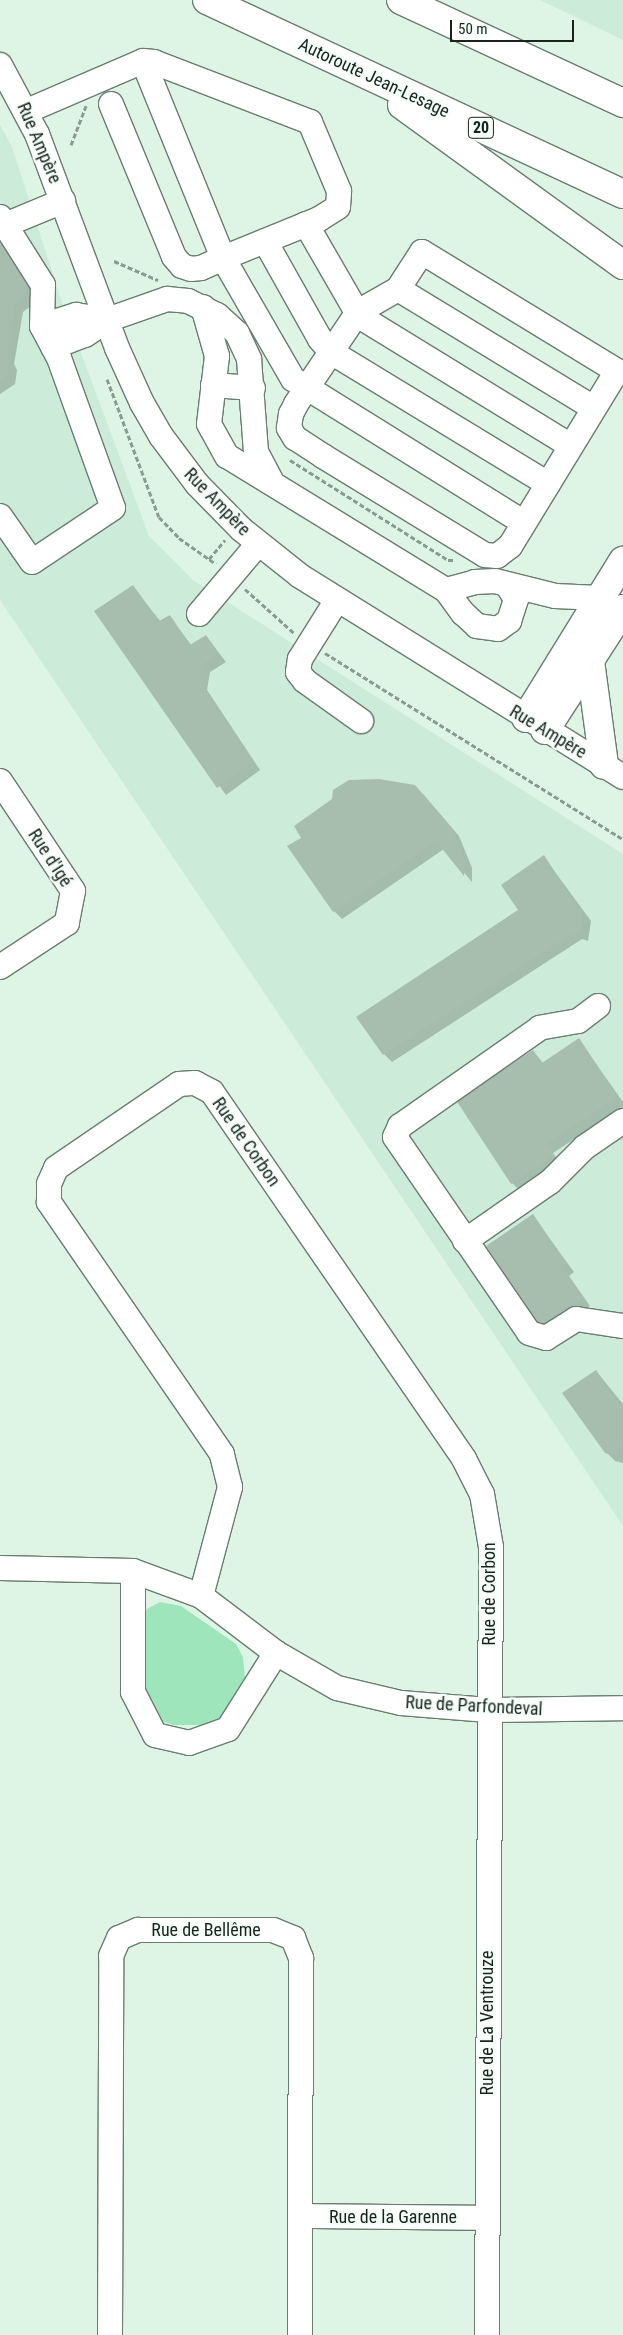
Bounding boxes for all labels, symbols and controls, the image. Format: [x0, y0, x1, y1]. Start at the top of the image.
scale bar [453, 10, 577, 42]
text: 50 m [458, 20, 488, 38]
street label: Autoroute Jean-Lesage [295, 34, 453, 122]
street label: Rue Ampère [12, 99, 66, 187]
road number: 20 [467, 115, 495, 142]
street label: Rue Ampère [179, 464, 255, 540]
street label: Rue Ampère [506, 701, 590, 763]
street label: Rue d'Igé [23, 825, 77, 891]
street label: Rue de Corbon [207, 1093, 285, 1191]
street label: Rue de Corbon [478, 1542, 500, 1646]
street label: Rue de Parfondeval [405, 1692, 543, 1720]
street label: Rue de Bellême [151, 1919, 261, 1941]
street label: Rue de La Ventrouze [476, 1950, 498, 2096]
street label: Rue de la Garenne [329, 2206, 457, 2228]

